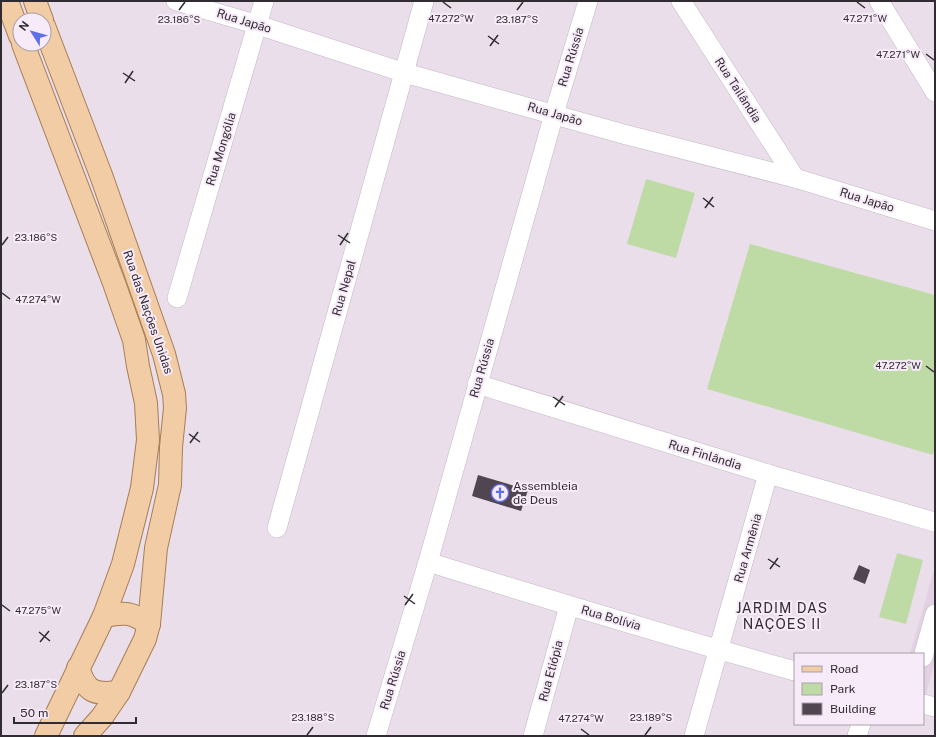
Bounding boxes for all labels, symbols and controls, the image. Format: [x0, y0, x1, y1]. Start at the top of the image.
street label: Rua Japão [215, 6, 273, 36]
north arrow [12, 12, 52, 52]
text: 47.272°W [428, 12, 474, 24]
text: 47.271°W [843, 12, 887, 24]
text: 23.186°S [158, 13, 201, 25]
text: 23.187°S [496, 13, 538, 25]
text: N [17, 19, 31, 33]
street label: Rua Rússia [555, 26, 587, 88]
text: 47.271°W [876, 48, 920, 60]
street label: Rua Tailândia [712, 55, 764, 125]
street label: Rua Japão [526, 100, 584, 129]
street label: Rua Mongólia [203, 111, 239, 187]
street label: Rua Japão [838, 185, 896, 215]
text: 23.186°S [15, 231, 58, 243]
street label: Rua das Nações Unidas [120, 248, 176, 376]
street label: Rua Nepal [329, 258, 359, 318]
text: 47.274°W [15, 293, 61, 305]
street label: Rua Rússia [467, 337, 497, 399]
text: 47.272°W [875, 359, 921, 371]
street label: Rua Finlândia [667, 437, 743, 473]
place label: Assembleia de Deus [513, 479, 578, 507]
church icon: Assembleia de Deus [490, 483, 510, 503]
street label: Rua Armênia [731, 512, 765, 584]
district label: JARDIM DAS NAÇÕES II [736, 600, 828, 632]
street label: Rua Bolívia [579, 603, 643, 633]
text: 47.275°W [15, 604, 61, 616]
street label: Rua Etiópia [536, 639, 566, 703]
street label: Rua Rússia [377, 649, 409, 711]
legend [794, 653, 924, 725]
text: Road [830, 662, 858, 676]
text: 23.187°S [15, 678, 57, 690]
text: Park [830, 682, 856, 696]
scale bar [14, 699, 136, 725]
text: Building [830, 702, 876, 716]
text: 50 m [20, 706, 48, 720]
text: 23.188°S [292, 711, 335, 723]
text: 23.189°S [630, 711, 673, 723]
text: 47.274°W [558, 712, 604, 724]

